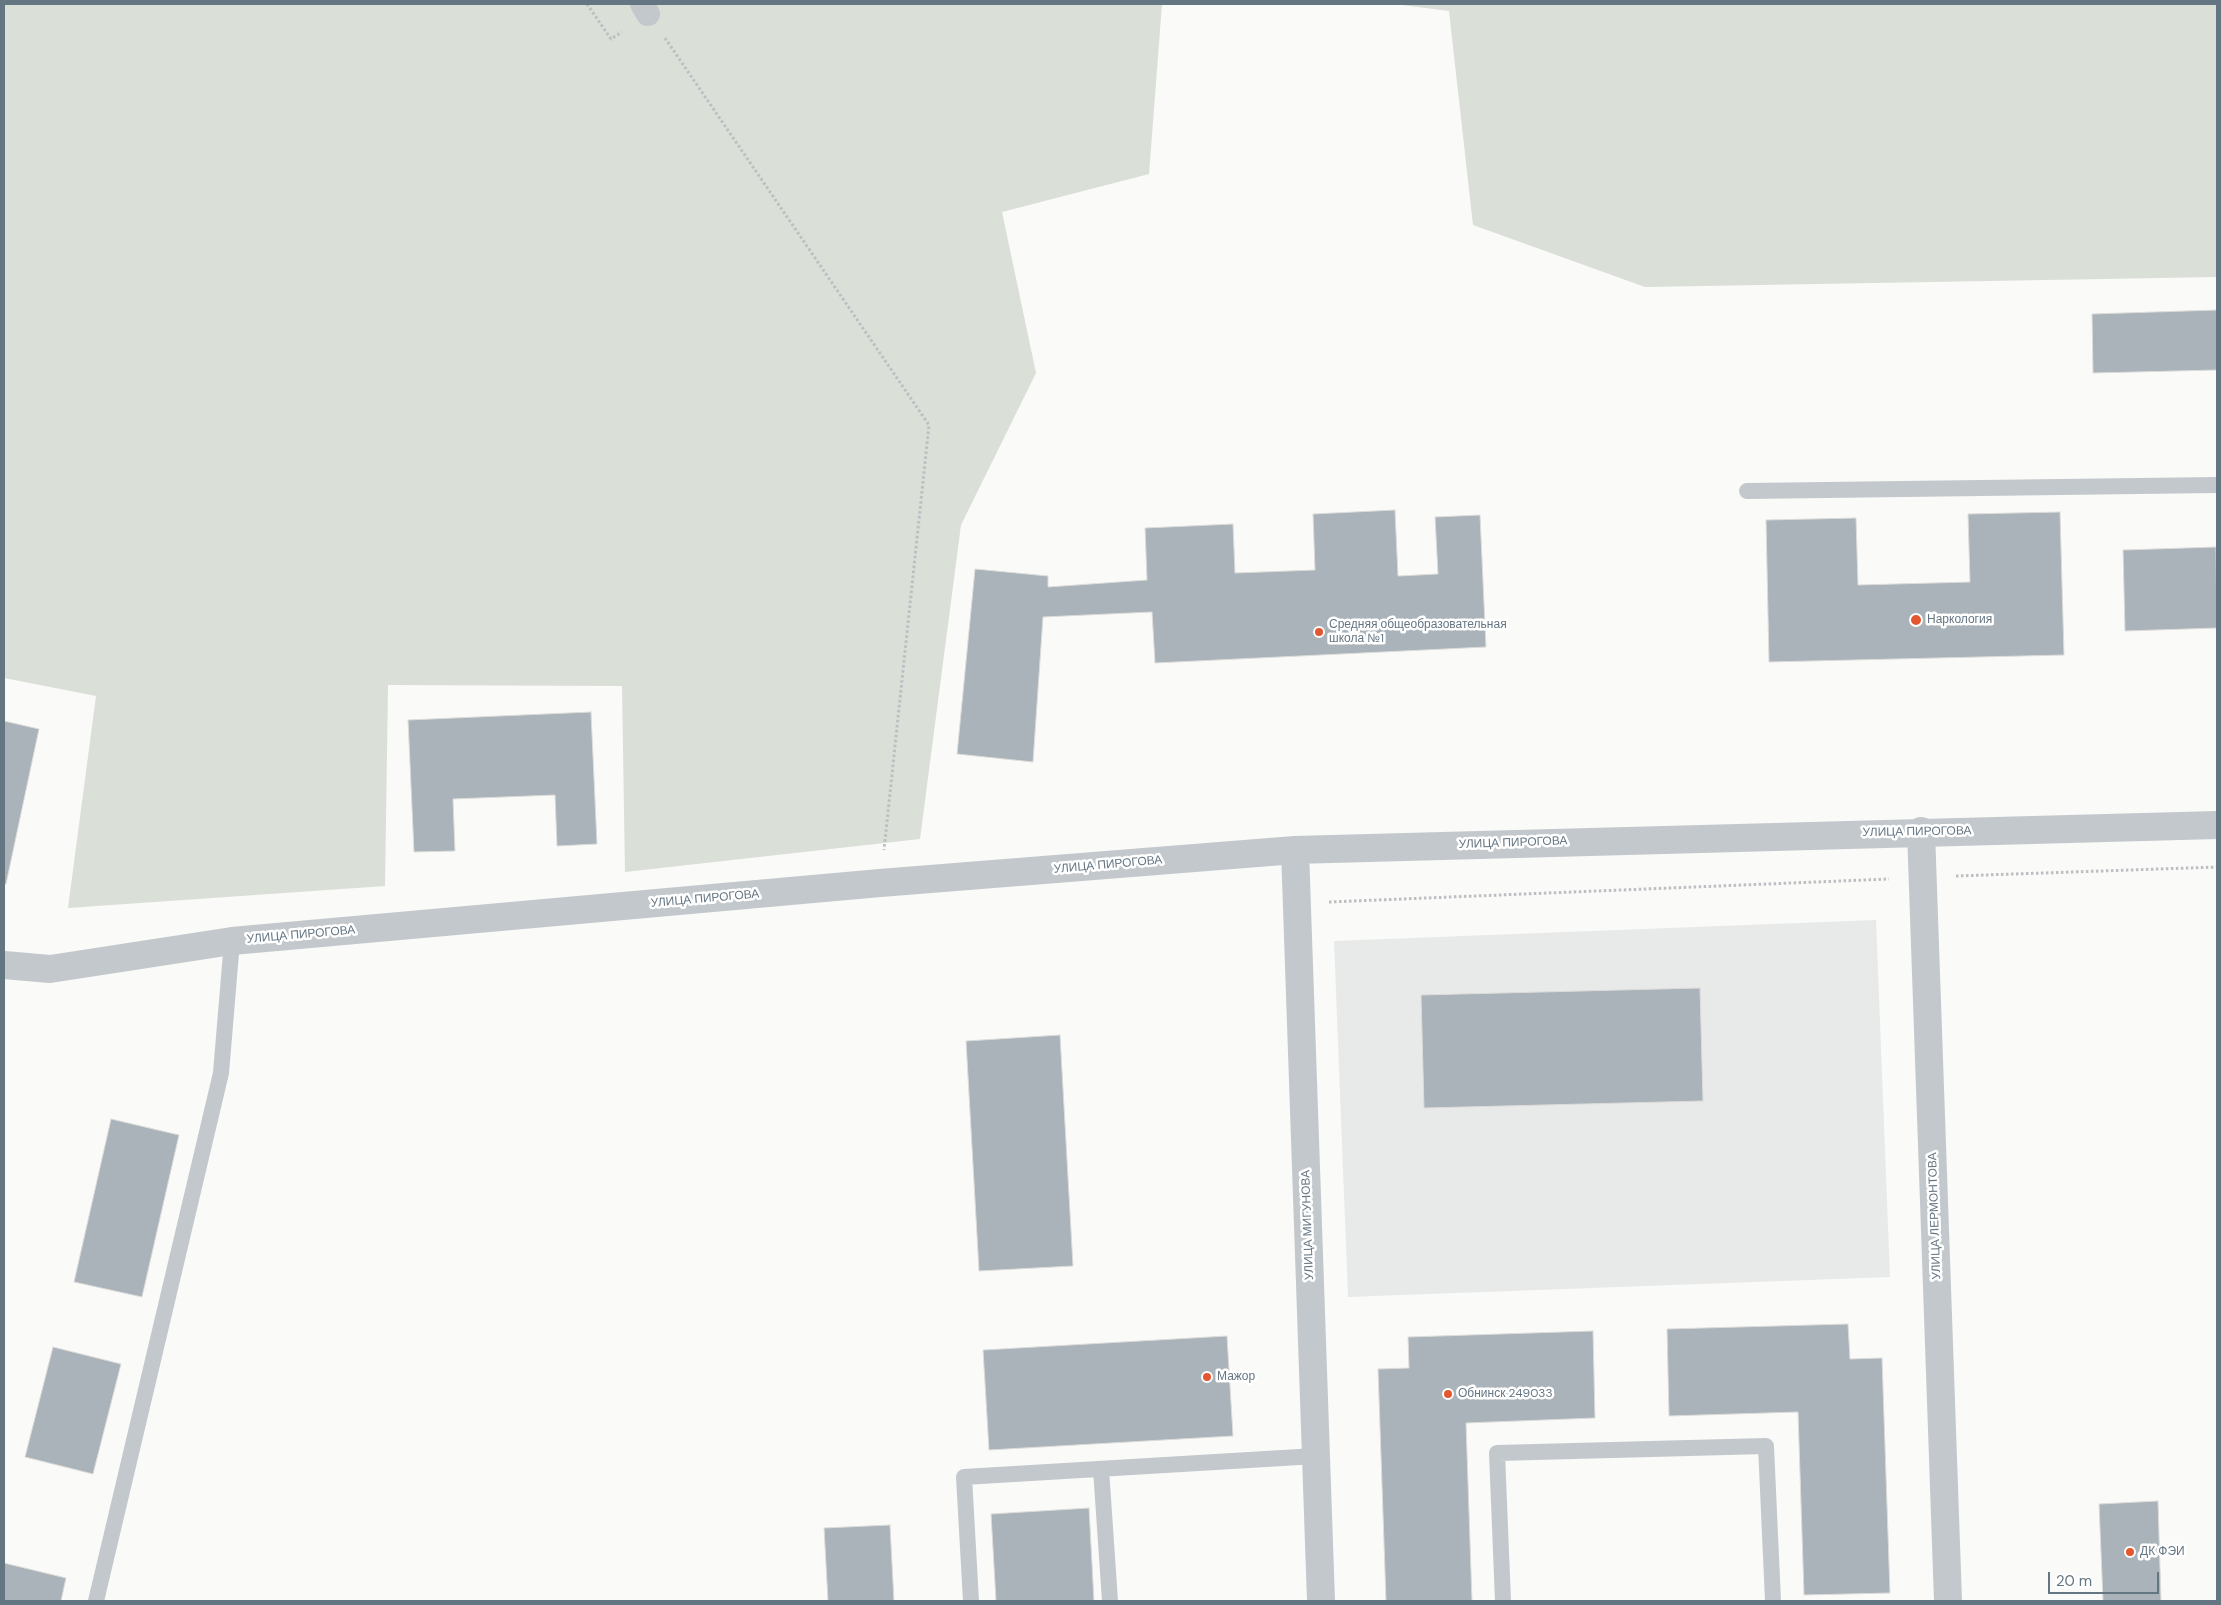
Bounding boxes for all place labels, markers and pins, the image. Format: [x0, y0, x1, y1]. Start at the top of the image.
marker: Наркология [1909, 613, 1923, 627]
place label: Наркология [1927, 613, 1992, 627]
place label: Средняя общеобразовательная школа №1 [1329, 618, 1507, 646]
marker: Средняя общеобразовательная школа №1 [1313, 626, 1325, 638]
place label: Мажор [1217, 1370, 1255, 1384]
marker: Мажор [1201, 1371, 1213, 1383]
place label: Обнинск 249033 [1458, 1387, 1553, 1401]
marker: Обнинск 249033 [1442, 1388, 1454, 1400]
place label: ДК ФЭИ [2140, 1545, 2185, 1559]
marker: ДК ФЭИ [2124, 1546, 2136, 1558]

